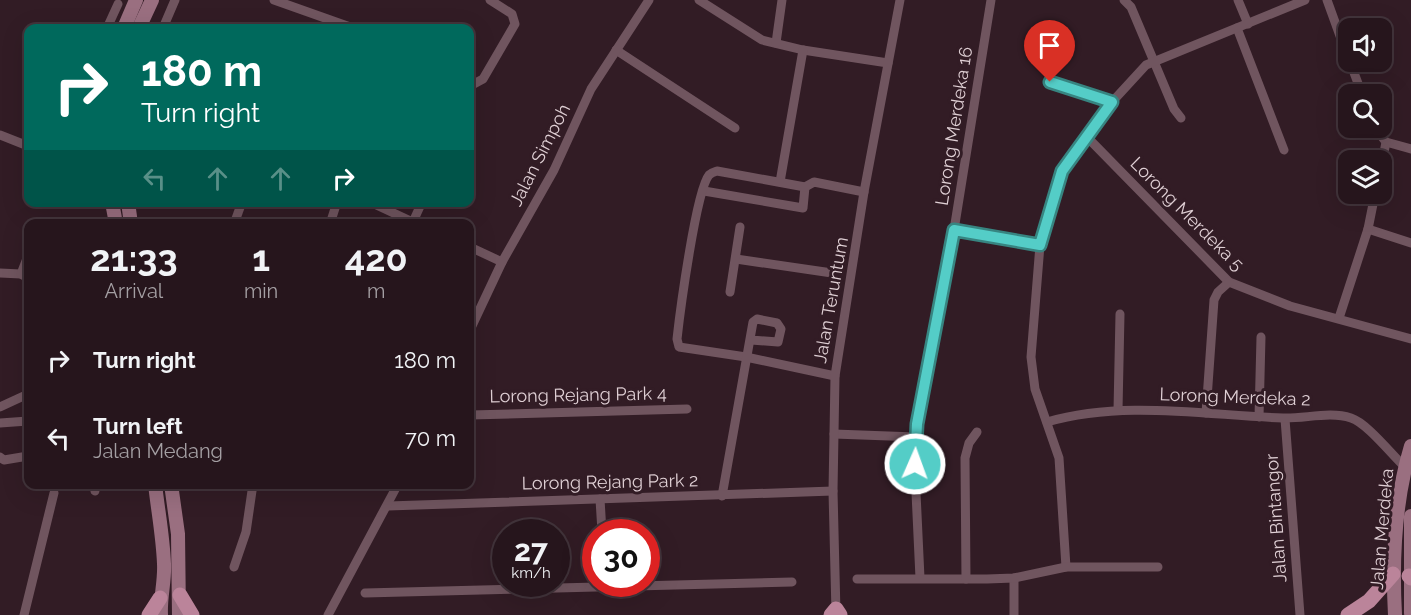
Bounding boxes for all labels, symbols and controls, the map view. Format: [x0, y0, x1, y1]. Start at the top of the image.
map controls [1338, 18, 1392, 204]
button: sound [1338, 18, 1392, 72]
pin [1024, 20, 1075, 82]
icon: arrive [1033, 29, 1066, 62]
street label: Lorong Merdeka 16 [931, 45, 976, 207]
text: 180 m [141, 47, 262, 96]
icon: right [42, 48, 120, 126]
button: search [1338, 84, 1392, 138]
text: Turn right [141, 97, 260, 128]
street label: Jalan Simpoh [505, 100, 574, 209]
button: layers [1338, 150, 1392, 204]
street label: Lorong Merdeka 5 [1126, 153, 1249, 275]
icon: left [138, 162, 171, 195]
icon: ahead [201, 162, 234, 195]
icon: ahead [264, 162, 297, 195]
icon: right [327, 162, 360, 195]
street label: Jalan Teruntum [809, 235, 852, 365]
text: 21:33 [90, 237, 178, 279]
text: 1 [252, 237, 270, 279]
text: 420 [345, 237, 408, 279]
text: Arrival [105, 279, 163, 303]
text: min [244, 279, 278, 303]
text: m [367, 279, 385, 303]
icon: right [42, 344, 75, 377]
text: Turn right [93, 347, 196, 373]
text: 180 m [394, 347, 456, 373]
street label: Lorong Rejang Park 4 [489, 382, 667, 407]
street label: Lorong Merdeka 2 [1159, 383, 1311, 410]
text: Turn left [93, 413, 183, 439]
icon: left [42, 422, 75, 455]
text: 70 m [405, 425, 456, 451]
position arrow [883, 432, 947, 496]
text: Jalan Medang [93, 439, 223, 463]
street label: Jalan Bintangor [1260, 452, 1290, 583]
street label: Jalan Merdeka [1366, 468, 1397, 590]
street label: Lorong Rejang Park 2 [521, 469, 699, 494]
speed limit sign: 30 [582, 519, 660, 597]
text: 27 [514, 533, 548, 568]
text: km/h [511, 564, 551, 582]

